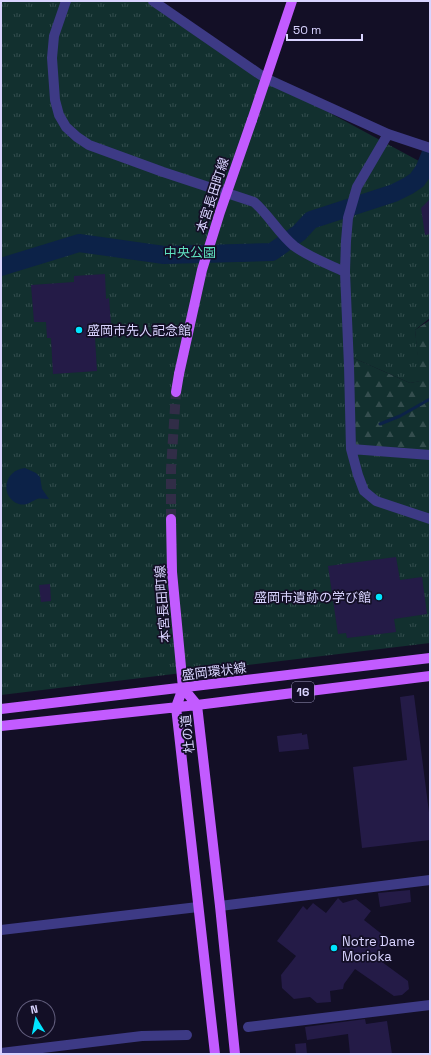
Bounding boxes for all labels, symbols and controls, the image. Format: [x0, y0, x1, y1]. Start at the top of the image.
scale bar [287, 16, 362, 42]
text: 50 m [293, 22, 321, 38]
street label: 本宮長田町線 [192, 155, 233, 235]
park label: 中央公園 [164, 244, 216, 261]
place label: 盛岡市先人記念館 [87, 322, 191, 339]
marker: 盛岡市先人記念館 [74, 325, 84, 335]
street label: 本宮長田町線 [151, 564, 174, 643]
place label: 盛岡市遺跡の学び館 [254, 589, 371, 606]
marker: 盛岡市遺跡の学び館 [374, 592, 384, 602]
street label: 盛岡環状線 [181, 659, 247, 684]
road number: 16 [292, 682, 314, 702]
street label: 杜の道 [177, 714, 198, 754]
place label: Notre Dame Morioka [342, 933, 415, 965]
marker: Notre Dame Morioka [329, 943, 339, 953]
north arrow [16, 999, 56, 1039]
text: N [29, 1002, 39, 1017]

